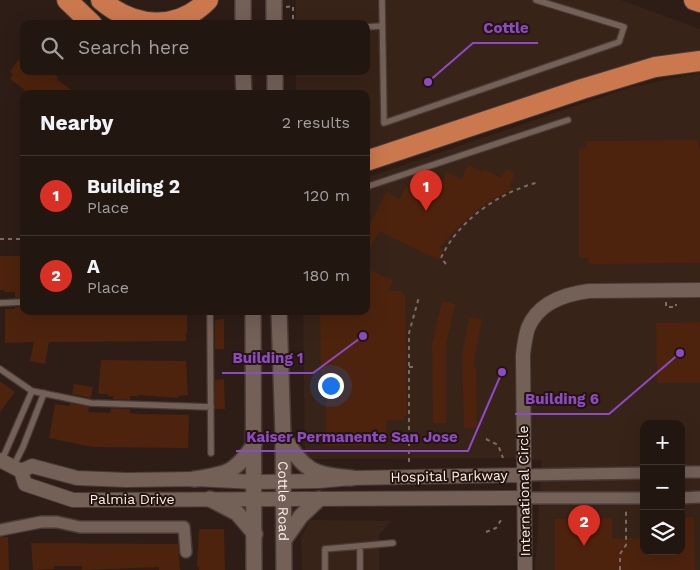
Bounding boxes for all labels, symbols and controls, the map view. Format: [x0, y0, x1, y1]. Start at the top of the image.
callout: Cottle [473, 13, 538, 43]
text: Cottle [483, 19, 529, 37]
search box [20, 20, 370, 75]
icon: search [38, 34, 66, 62]
text: Search here [78, 36, 189, 59]
text: Nearby [40, 110, 113, 135]
text: 2 results [282, 113, 350, 132]
pin: 1 [410, 170, 442, 211]
text: Building 2 [87, 175, 180, 198]
text: 1 [53, 186, 59, 205]
text: 120 m [304, 186, 350, 205]
text: Place [87, 198, 129, 217]
text: A [87, 255, 100, 278]
text: 2 [51, 266, 61, 285]
text: 180 m [303, 266, 350, 285]
text: Place [87, 278, 129, 297]
callout: Building 1 [222, 343, 313, 373]
text: Building 1 [233, 349, 303, 367]
your location [318, 373, 344, 399]
callout: Building 6 [515, 384, 609, 414]
text: Building 6 [525, 390, 599, 408]
map controls [640, 420, 685, 555]
button: + [640, 420, 685, 465]
callout: Kaiser Permanente San Jose [236, 421, 468, 451]
street label: International Circle [515, 425, 533, 557]
text: Kaiser Permanente San Jose [246, 428, 458, 446]
street label: Cottle Road [275, 461, 292, 541]
button: − [640, 465, 685, 510]
street label: Hospital Parkway [390, 467, 509, 485]
street label: Palmia Drive [89, 491, 175, 507]
pin: 2 [568, 505, 600, 546]
button: layers [640, 510, 685, 555]

